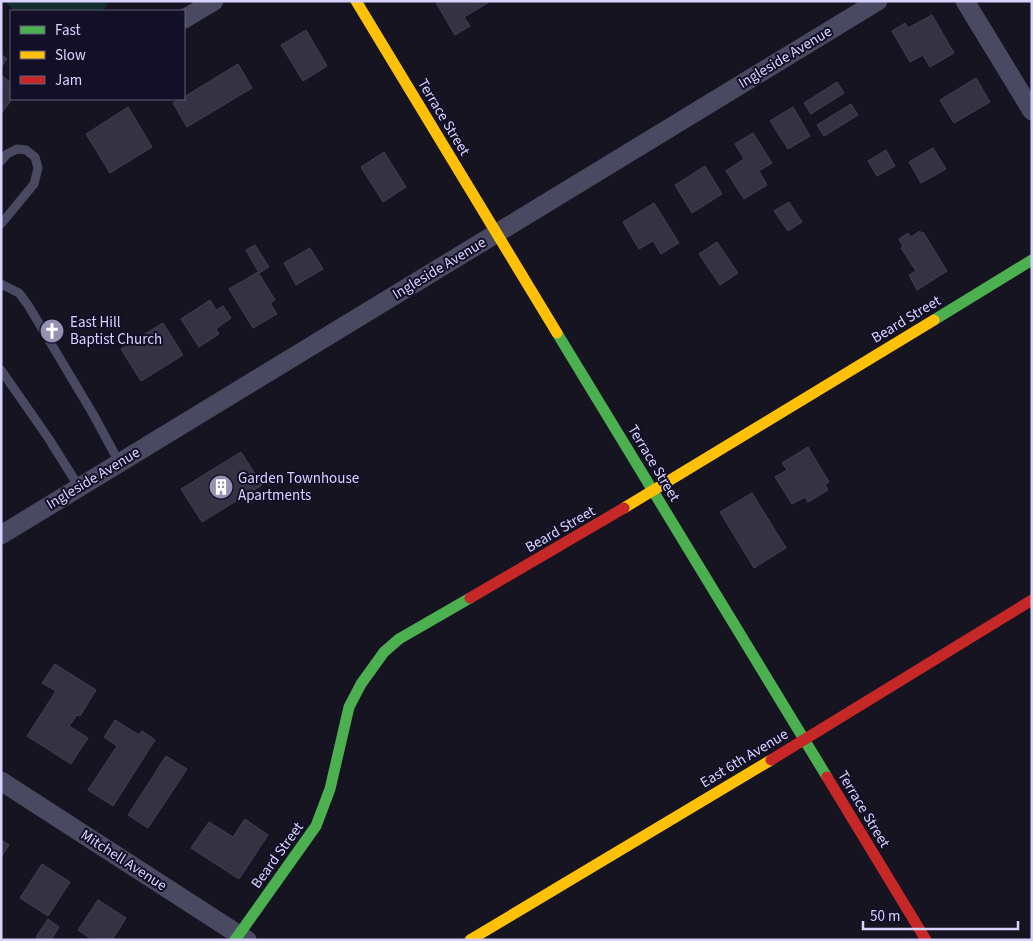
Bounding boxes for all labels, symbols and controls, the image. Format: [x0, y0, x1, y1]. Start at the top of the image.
legend [10, 10, 185, 100]
text: Fast [55, 20, 81, 41]
street label: Ingleside Avenue [734, 21, 836, 94]
text: Slow [55, 45, 86, 66]
text: Jam [55, 70, 82, 91]
street label: Terrace Street [412, 75, 475, 160]
street label: Ingleside Avenue [388, 232, 490, 305]
street label: Beard Street [868, 290, 945, 348]
place label: East Hill Baptist Church [70, 312, 162, 350]
church icon: East Hill Baptist Church [39, 318, 65, 344]
street label: Terrace Street [622, 421, 685, 506]
street label: Ingleside Avenue [42, 442, 144, 515]
place label: Garden Townhouse Apartments [238, 468, 359, 506]
building icon: Garden Townhouse Apartments [208, 474, 234, 500]
street label: Beard Street [521, 501, 599, 558]
street label: East 6th Avenue [696, 724, 792, 793]
street label: Terrace Street [832, 767, 895, 852]
street label: Beard Street [246, 818, 309, 893]
street label: Mitchell Avenue [77, 825, 171, 896]
scale bar [863, 898, 1018, 930]
text: 50 m [870, 906, 900, 927]

